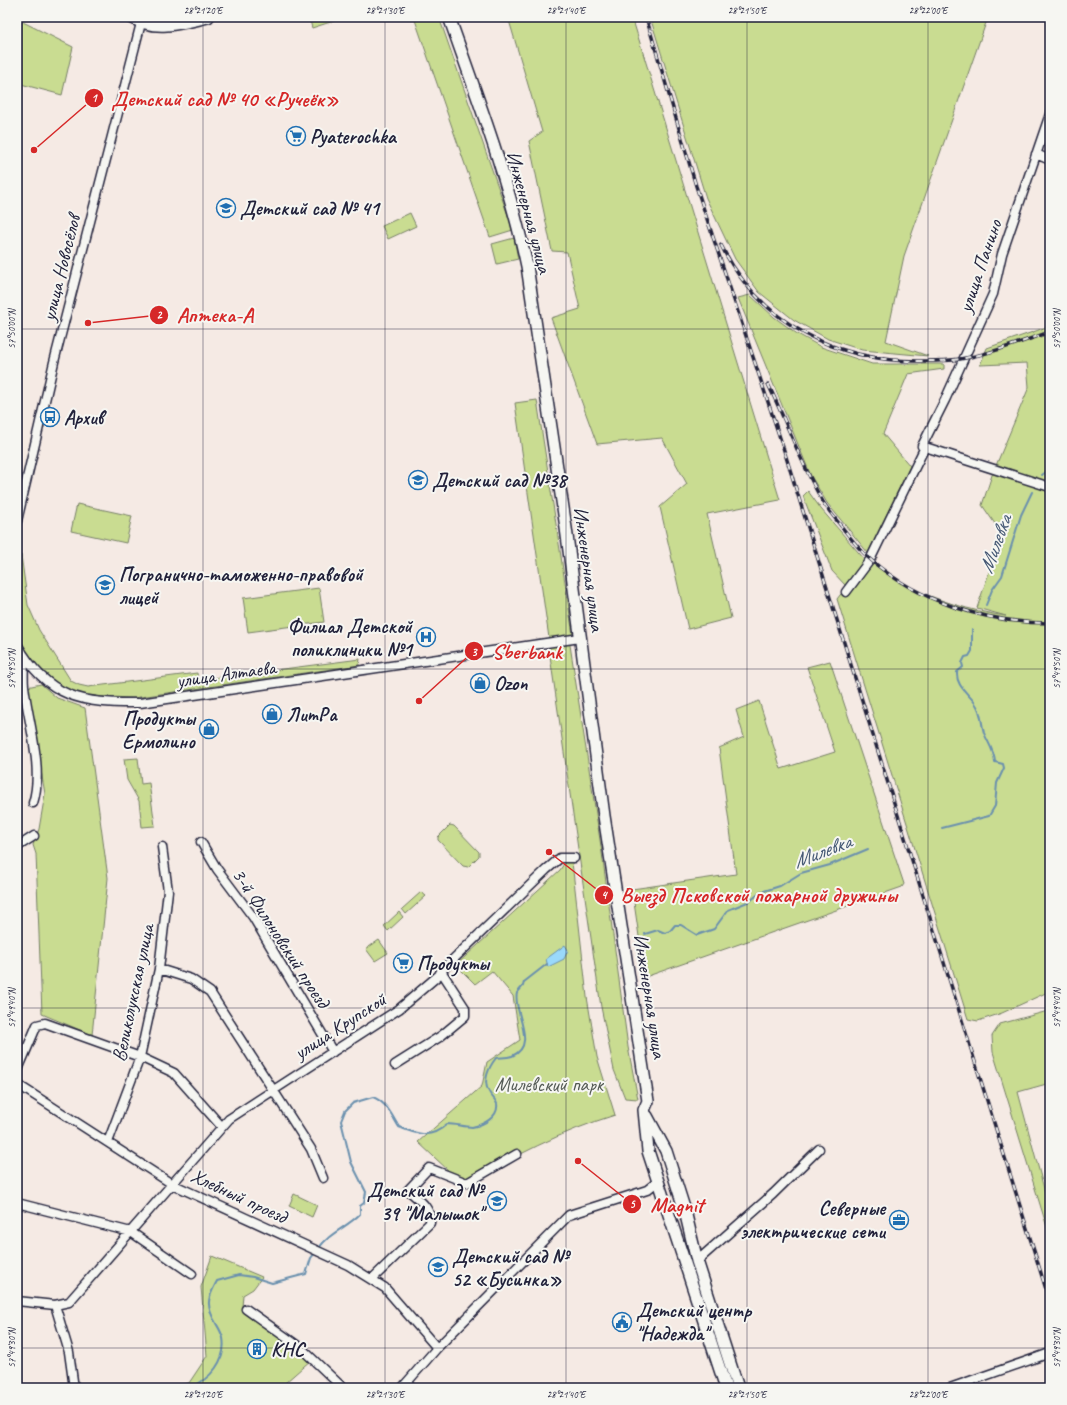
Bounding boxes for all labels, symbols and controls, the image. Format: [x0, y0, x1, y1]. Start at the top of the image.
text: 28°21'20"E [184, 4, 224, 17]
text: 28°21'30"E [366, 4, 406, 17]
text: 28°21'40"E [547, 4, 587, 17]
text: 28°21'50"E [728, 4, 768, 17]
text: 28°22'00"E [909, 4, 949, 17]
callout: Детский сад № 40 «Ручеёк» [84, 82, 347, 115]
text: Детский сад № 40 «Ручеёк» [111, 86, 339, 112]
text: 1 [91, 90, 98, 106]
place label: Pyaterochka [310, 124, 398, 149]
supermarket icon: Pyaterochka [285, 125, 307, 147]
street label: Инженерная улица [501, 148, 558, 277]
place label: Детский сад № 41 [240, 196, 381, 221]
school or university icon: Детский сад № 41 [215, 197, 237, 219]
street label: улица Новосёлов [36, 209, 87, 324]
street label: улица Панино [952, 215, 1008, 317]
callout: Аптека-А [149, 298, 261, 331]
text: Аптека-А [177, 302, 254, 328]
text: 57°50'00"N [5, 307, 18, 349]
text: 2 [156, 307, 163, 323]
text: 57°50'00"N [1050, 307, 1063, 349]
place label: Архив [64, 405, 108, 430]
bus stop icon: Архив [39, 406, 61, 428]
place label: Детский сад №38 [432, 468, 569, 493]
school or university icon: Детский сад №38 [407, 469, 429, 491]
street label: Инженерная улица [568, 505, 610, 634]
water label: Милевка [973, 509, 1018, 577]
place label: Погранично-таможенно-правовой лицей [119, 562, 364, 610]
school or university icon: Погранично-таможенно-правовой лицей [94, 574, 116, 596]
place label: Филиал Детской поликлиники №1 [288, 614, 414, 662]
hospital icon: Филиал Детской поликлиники №1 [415, 626, 437, 648]
callout: Sberbank [464, 635, 570, 668]
text: Sberbank [492, 639, 564, 665]
text: 3 [471, 644, 478, 660]
text: 57°49'50"N [5, 647, 18, 689]
text: 57°49'50"N [1050, 647, 1063, 689]
street label: улица Алтаева [174, 654, 279, 693]
place label: Ozon [494, 671, 528, 696]
shop icon: Ozon [469, 672, 491, 694]
place label: ЛитРа [286, 702, 338, 727]
shop icon: ЛитРа [261, 703, 283, 725]
place label: Продукты Ермолино [122, 706, 197, 754]
shop icon: Продукты Ермолино [198, 718, 220, 740]
water label: Милевка [789, 827, 857, 874]
street label: 3-й Филоновский проезд [227, 863, 337, 1014]
callout: Выезд Псковской пожарной дружины [594, 879, 904, 912]
text: Выезд Псковской пожарной дружины [621, 882, 900, 909]
text: 4 [601, 887, 608, 903]
street label: Великолукская улица [106, 920, 160, 1064]
street label: Инженерная улица [628, 932, 672, 1061]
place label: Продукты [417, 951, 491, 977]
supermarket icon: Продукты [392, 952, 414, 974]
text: 57°49'40"N [5, 986, 18, 1028]
street label: улица Крупской [288, 986, 392, 1066]
text: 57°49'40"N [1050, 986, 1063, 1028]
park label: Милевский парк [495, 1072, 605, 1097]
street label: Хлебный проезд [187, 1163, 293, 1230]
place label: Детский сад № 39 "Малышок" [367, 1178, 487, 1226]
callout: Magnit [622, 1188, 711, 1221]
school or university icon: Детский сад № 39 "Малышок" [486, 1190, 508, 1212]
text: Magnit [650, 1192, 707, 1218]
text: 5 [629, 1196, 636, 1212]
place label: Северные электрические сети [741, 1196, 887, 1244]
office icon: Северные электрические сети [888, 1209, 910, 1231]
place label: Детский сад № 52 «Бусинка» [452, 1244, 572, 1292]
school or university icon: Детский сад № 52 «Бусинка» [427, 1256, 449, 1278]
place label: Детский центр "Надежда" [636, 1298, 753, 1346]
public building icon: Детский центр "Надежда" [611, 1311, 633, 1333]
text: 57°49'30"N [5, 1326, 18, 1368]
text: 57°49'30"N [1050, 1326, 1063, 1368]
place label: КНС [271, 1337, 307, 1362]
building icon: КНС [246, 1338, 268, 1360]
text: 28°21'20"E [184, 1388, 224, 1401]
text: 28°21'30"E [366, 1388, 406, 1401]
text: 28°21'40"E [547, 1388, 587, 1401]
text: 28°21'50"E [728, 1388, 768, 1401]
text: 28°22'00"E [909, 1388, 949, 1401]

